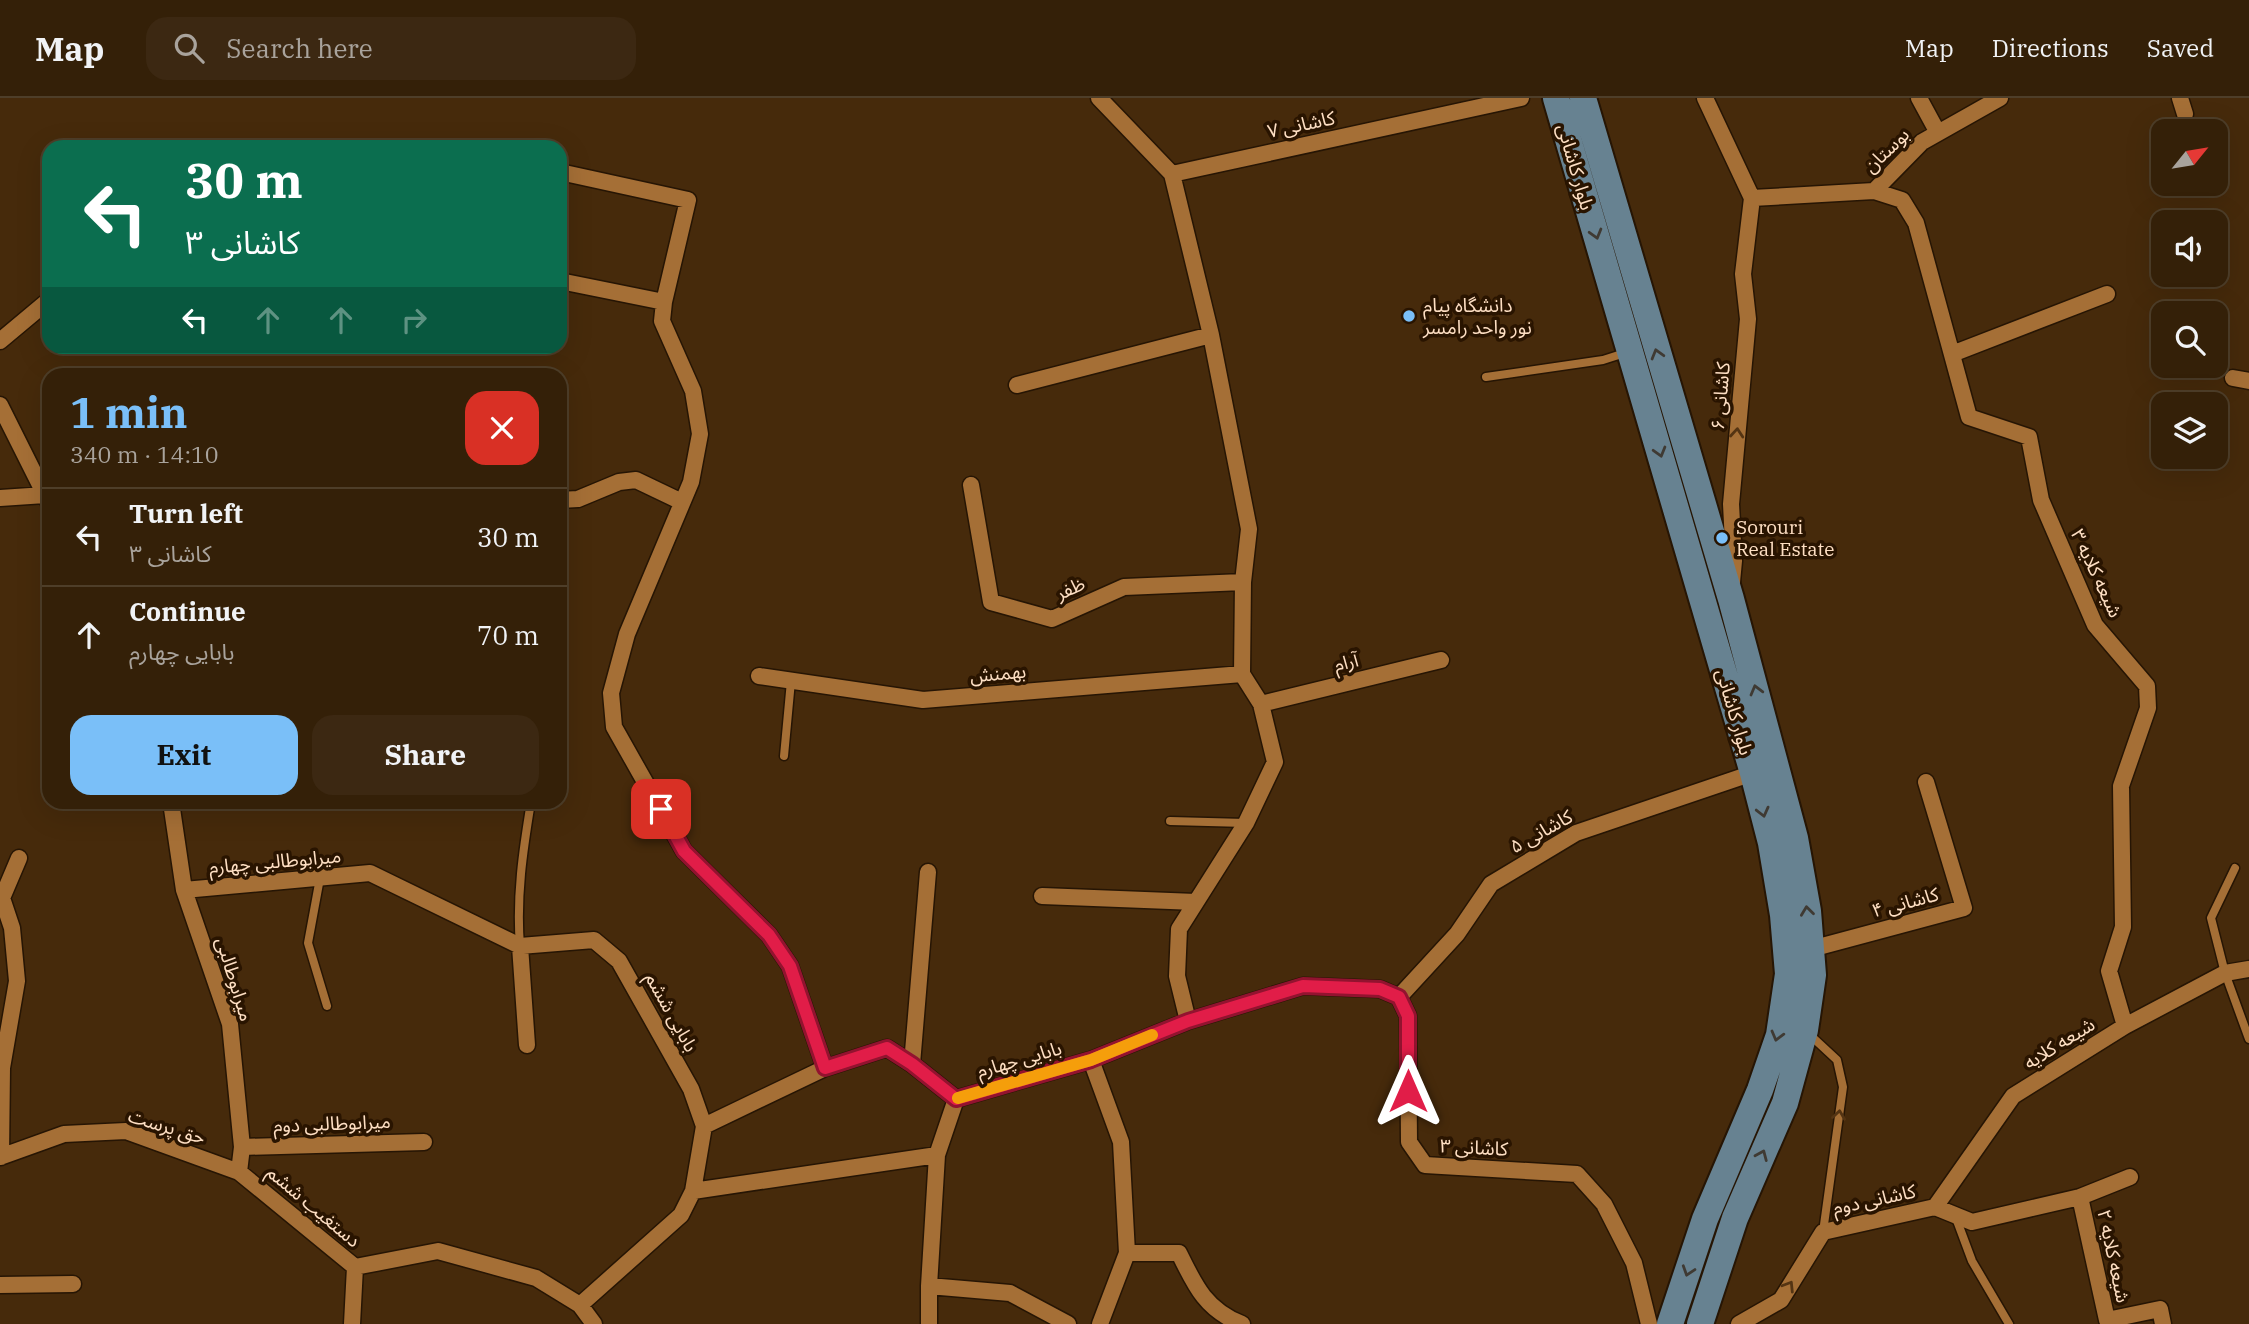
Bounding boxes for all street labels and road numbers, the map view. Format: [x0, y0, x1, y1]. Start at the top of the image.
street label: کاشانی ۷ [1265, 105, 1338, 143]
street label: بلوار کاشانی [1552, 121, 1600, 213]
street label: بوستان [1858, 122, 1914, 178]
street label: کاشانی ۶ [1705, 360, 1735, 431]
street label: شیعه کلایه ۳ [2066, 525, 2128, 621]
street label: ظفر [1051, 571, 1089, 605]
street label: آرام [1331, 647, 1363, 680]
street label: بهمنش [969, 659, 1027, 687]
street label: بلوار کاشانی [1711, 666, 1759, 758]
street label: کاشانی ۵ [1505, 803, 1578, 858]
street label: میرابوطالبی چهارم [208, 843, 342, 882]
street label: کاشانی ۴ [1869, 881, 1942, 922]
street label: میرابوطالبی [211, 934, 259, 1024]
street label: بابایی ششم [638, 968, 704, 1057]
street label: شیعه کلایه [2019, 1012, 2099, 1074]
street label: بابایی چهارم [974, 1035, 1065, 1085]
street label: حق پرست [125, 1103, 208, 1150]
street label: میرابوطالبی دوم [273, 1109, 391, 1140]
street label: کاشانی ۳ [1439, 1133, 1510, 1161]
street label: دستغیب ششم [260, 1160, 366, 1254]
street label: کاشانی دوم [1830, 1178, 1919, 1222]
street label: شیعه کلایه ۲ [2092, 1207, 2136, 1305]

